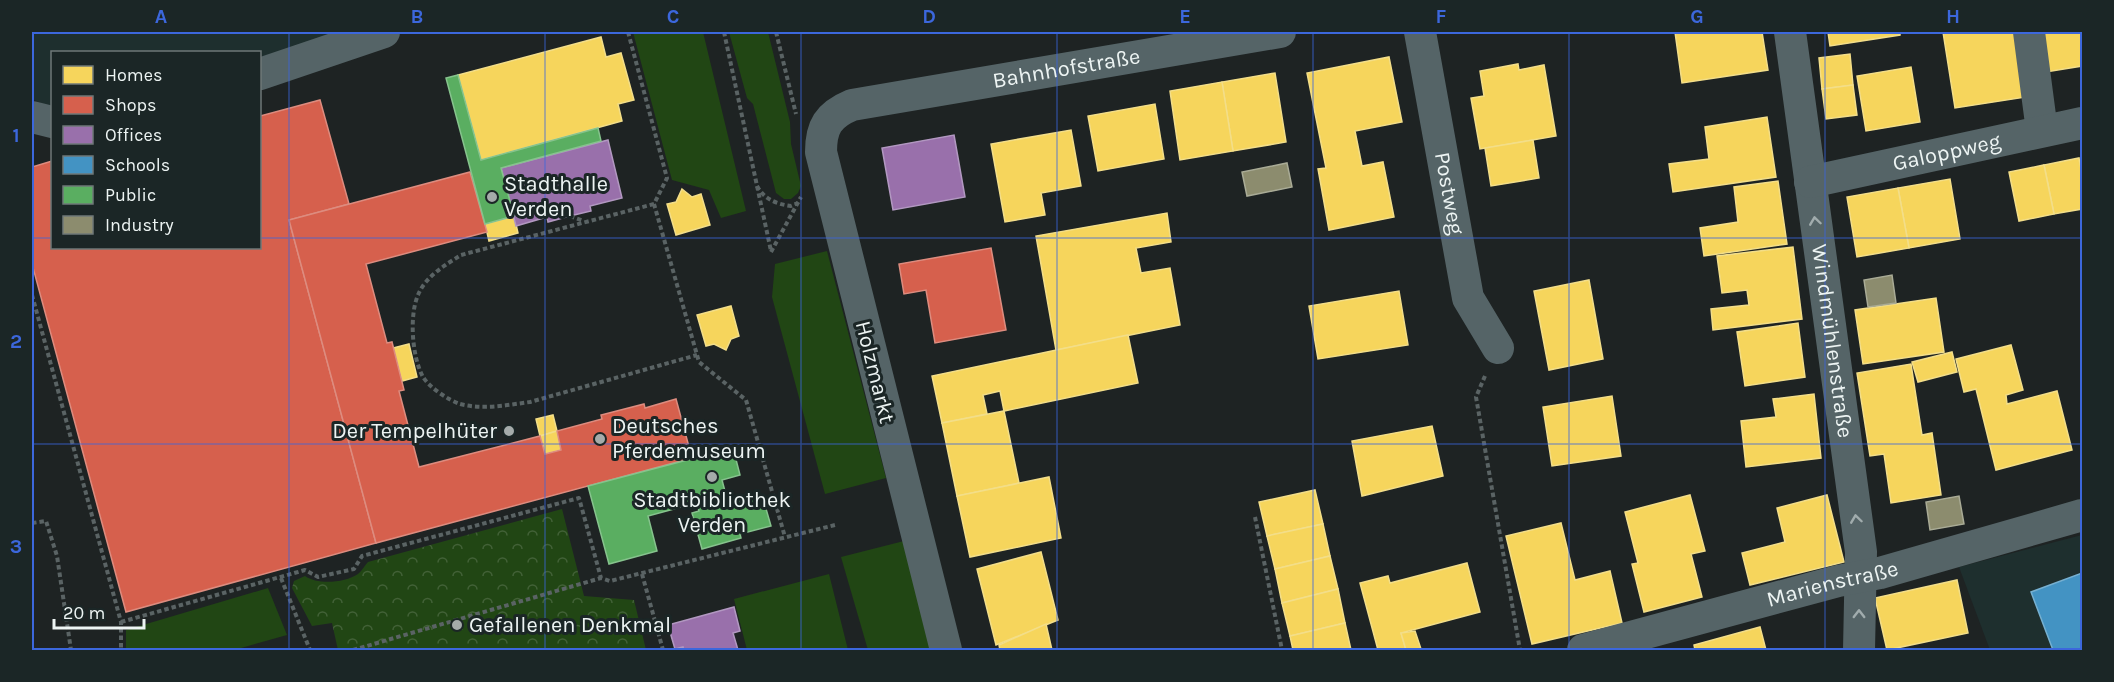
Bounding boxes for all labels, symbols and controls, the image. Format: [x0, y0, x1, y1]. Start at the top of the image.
text: A [155, 5, 168, 28]
text: B [411, 5, 423, 28]
text: C [667, 5, 679, 28]
text: D [922, 5, 936, 28]
text: E [1179, 5, 1191, 28]
text: F [1436, 5, 1447, 28]
text: G [1690, 5, 1704, 28]
text: H [1946, 5, 1960, 28]
street label: Bahnhofstraße [991, 43, 1142, 94]
legend [51, 51, 261, 249]
text: Homes [105, 64, 162, 86]
text: Shops [105, 94, 157, 116]
text: 1 [12, 124, 20, 147]
text: Offices [105, 124, 162, 146]
street label: Galoppweg [1890, 128, 2004, 177]
street label: Postweg [1429, 150, 1469, 237]
text: Schools [105, 154, 170, 176]
place label: Stadthalle Verden [504, 171, 608, 222]
text: Public [105, 184, 156, 206]
marker: Stadthalle Verden [485, 190, 499, 204]
text: Industry [105, 214, 174, 236]
one-way arrow [1810, 217, 1822, 226]
street label: Windmühlenstraße [1806, 243, 1858, 440]
street label: Holzmarkt [850, 318, 900, 426]
text: 2 [10, 330, 22, 353]
place label: Deutsches Pferdemuseum [612, 413, 766, 464]
place label: Der Tempelhüter [332, 418, 497, 444]
marker: Der Tempelhüter [502, 424, 516, 438]
marker: Deutsches Pferdemuseum [593, 432, 607, 446]
marker: Stadtbibliothek Verden [705, 470, 719, 484]
place label: Stadtbibliothek Verden [633, 487, 791, 538]
one-way arrow [1850, 514, 1863, 523]
text: 3 [10, 535, 22, 558]
street label: Marienstraße [1764, 555, 1901, 613]
scale bar [54, 592, 144, 630]
text: 20 m [63, 602, 105, 624]
one-way arrow [1853, 609, 1865, 618]
place label: Gefallenen Denkmal [469, 612, 671, 638]
marker: Gefallenen Denkmal [450, 618, 464, 632]

